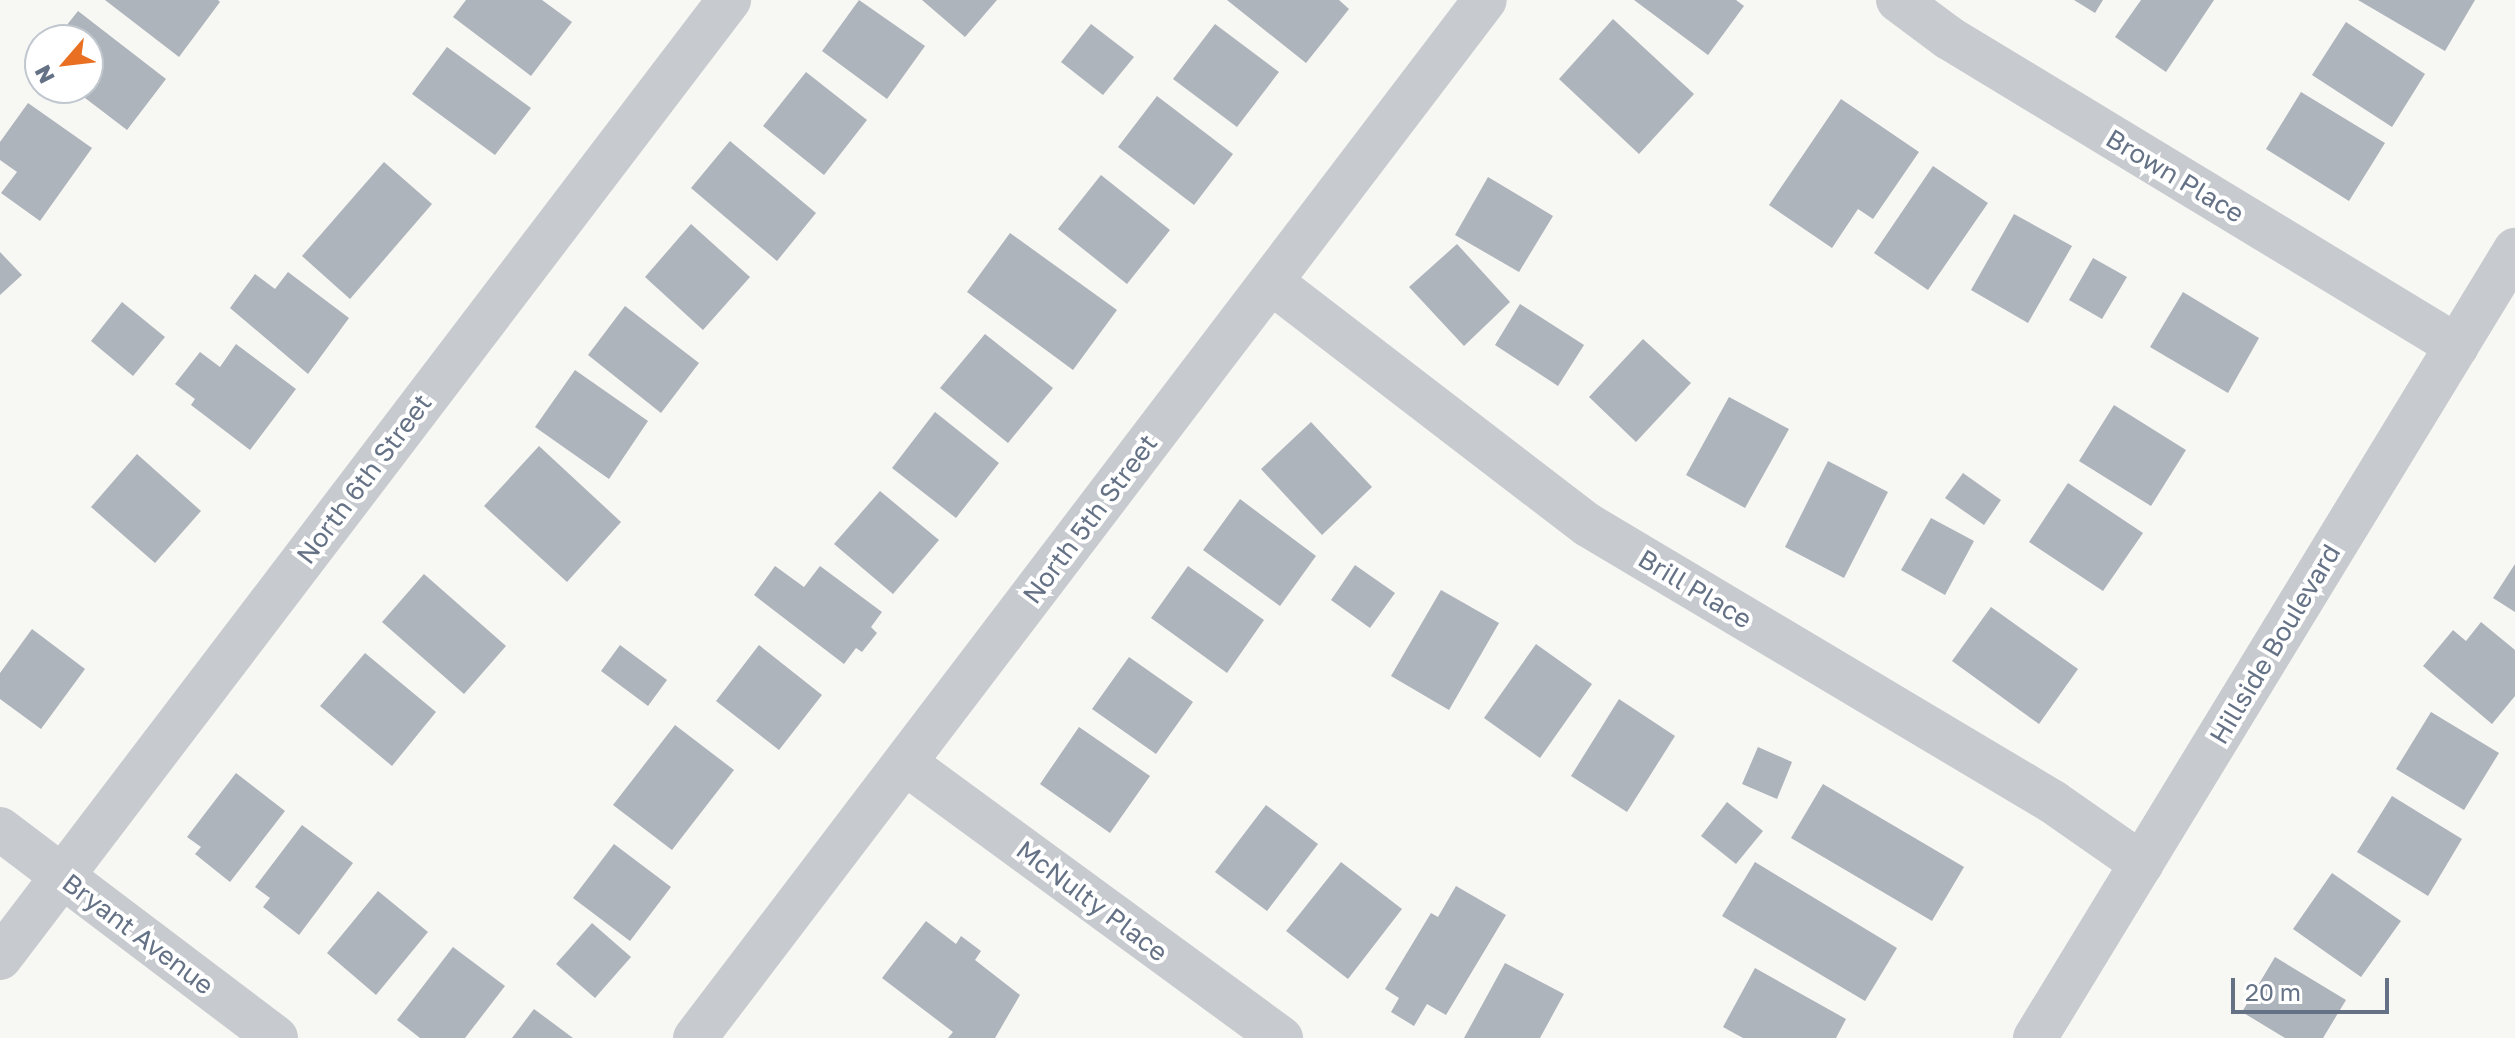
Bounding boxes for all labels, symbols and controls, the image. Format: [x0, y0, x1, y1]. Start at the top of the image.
north arrow [24, 24, 104, 104]
text: N [28, 61, 60, 88]
street label: Brown Place [2100, 123, 2250, 229]
street label: North 6th Street [290, 388, 438, 570]
street label: North 5th Street [1016, 428, 1164, 610]
street label: Hillside Boulevard [2203, 539, 2347, 749]
street label: Brill Place [1633, 543, 1757, 635]
street label: McNulty Place [1010, 834, 1174, 968]
street label: Bryant Avenue [56, 867, 220, 1001]
scale bar [2235, 962, 2393, 1012]
text: 20 m [2245, 977, 2301, 1006]

